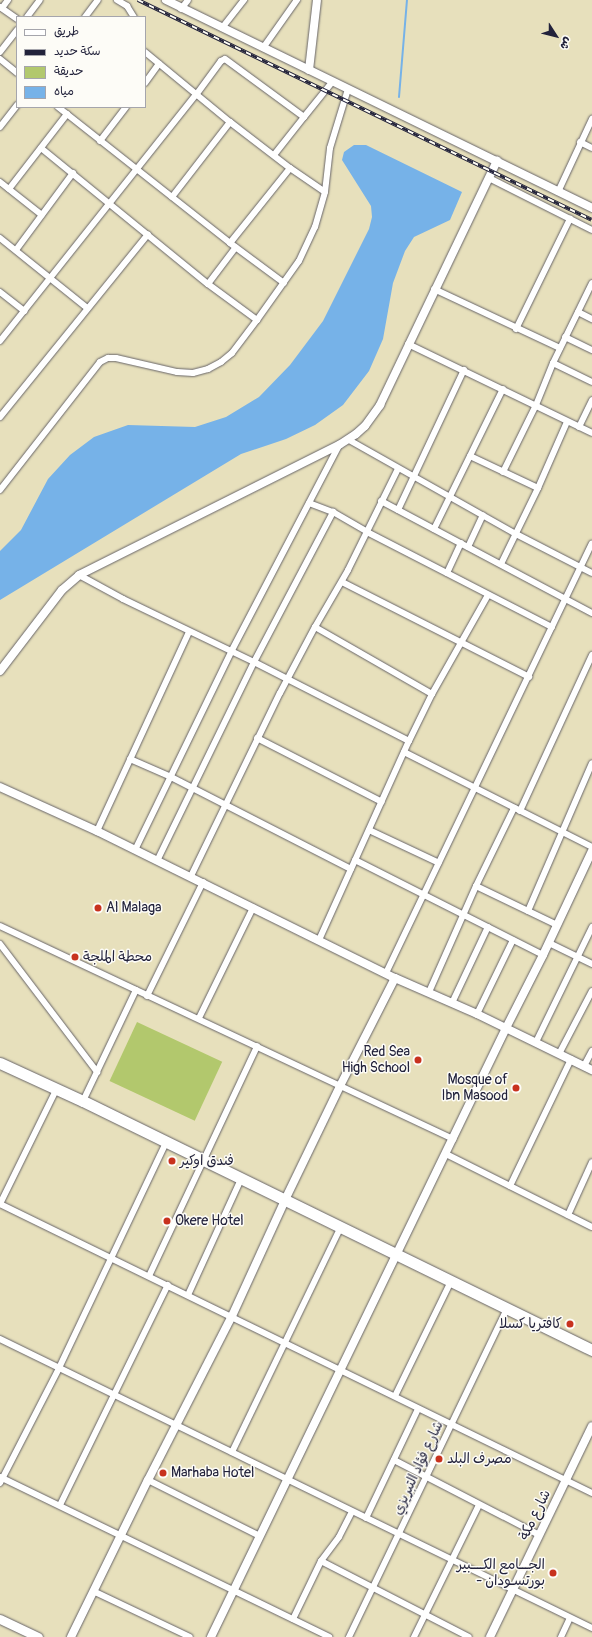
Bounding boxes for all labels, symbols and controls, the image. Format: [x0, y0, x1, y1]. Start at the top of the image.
legend [16, 16, 146, 108]
north arrow [536, 16, 576, 56]
text: طريق [54, 24, 79, 39]
text: ش [557, 35, 575, 52]
text: سكة حديد [54, 44, 101, 59]
text: حديقة [54, 64, 83, 79]
text: مياه [54, 84, 74, 99]
place label: Al Malaga [106, 900, 161, 916]
marker: Al Malaga [93, 903, 103, 913]
place label: محطة الملجة [83, 949, 152, 965]
marker: محطة الملجة [70, 952, 80, 962]
place label: Red Sea High School [342, 1044, 410, 1076]
marker: Red Sea High School [413, 1055, 423, 1065]
place label: Mosque of Ibn Masood [441, 1072, 508, 1104]
marker: Mosque of Ibn Masood [511, 1083, 521, 1093]
place label: فندق اوكير [180, 1153, 234, 1169]
marker: فندق اوكير [167, 1156, 177, 1166]
place label: Okere Hotel [175, 1213, 244, 1229]
marker: Okere Hotel [162, 1216, 172, 1226]
place label: كافتريا كسلا [499, 1316, 562, 1332]
marker: كافتريا كسلا [565, 1319, 575, 1329]
street label: شارع فؤاد التبريزي [389, 1418, 447, 1518]
place label: مصرف البلد [447, 1451, 512, 1467]
marker: مصرف البلد [434, 1454, 444, 1464]
place label: Marhaba Hotel [171, 1465, 254, 1481]
marker: Marhaba Hotel [158, 1468, 168, 1478]
street label: شارع مكة [516, 1487, 554, 1543]
place label: الجـــامع الكــــبير - بورتسـودان [457, 1557, 545, 1590]
marker: الجـــامع الكــــبير - بورتسـودان [548, 1568, 558, 1578]

